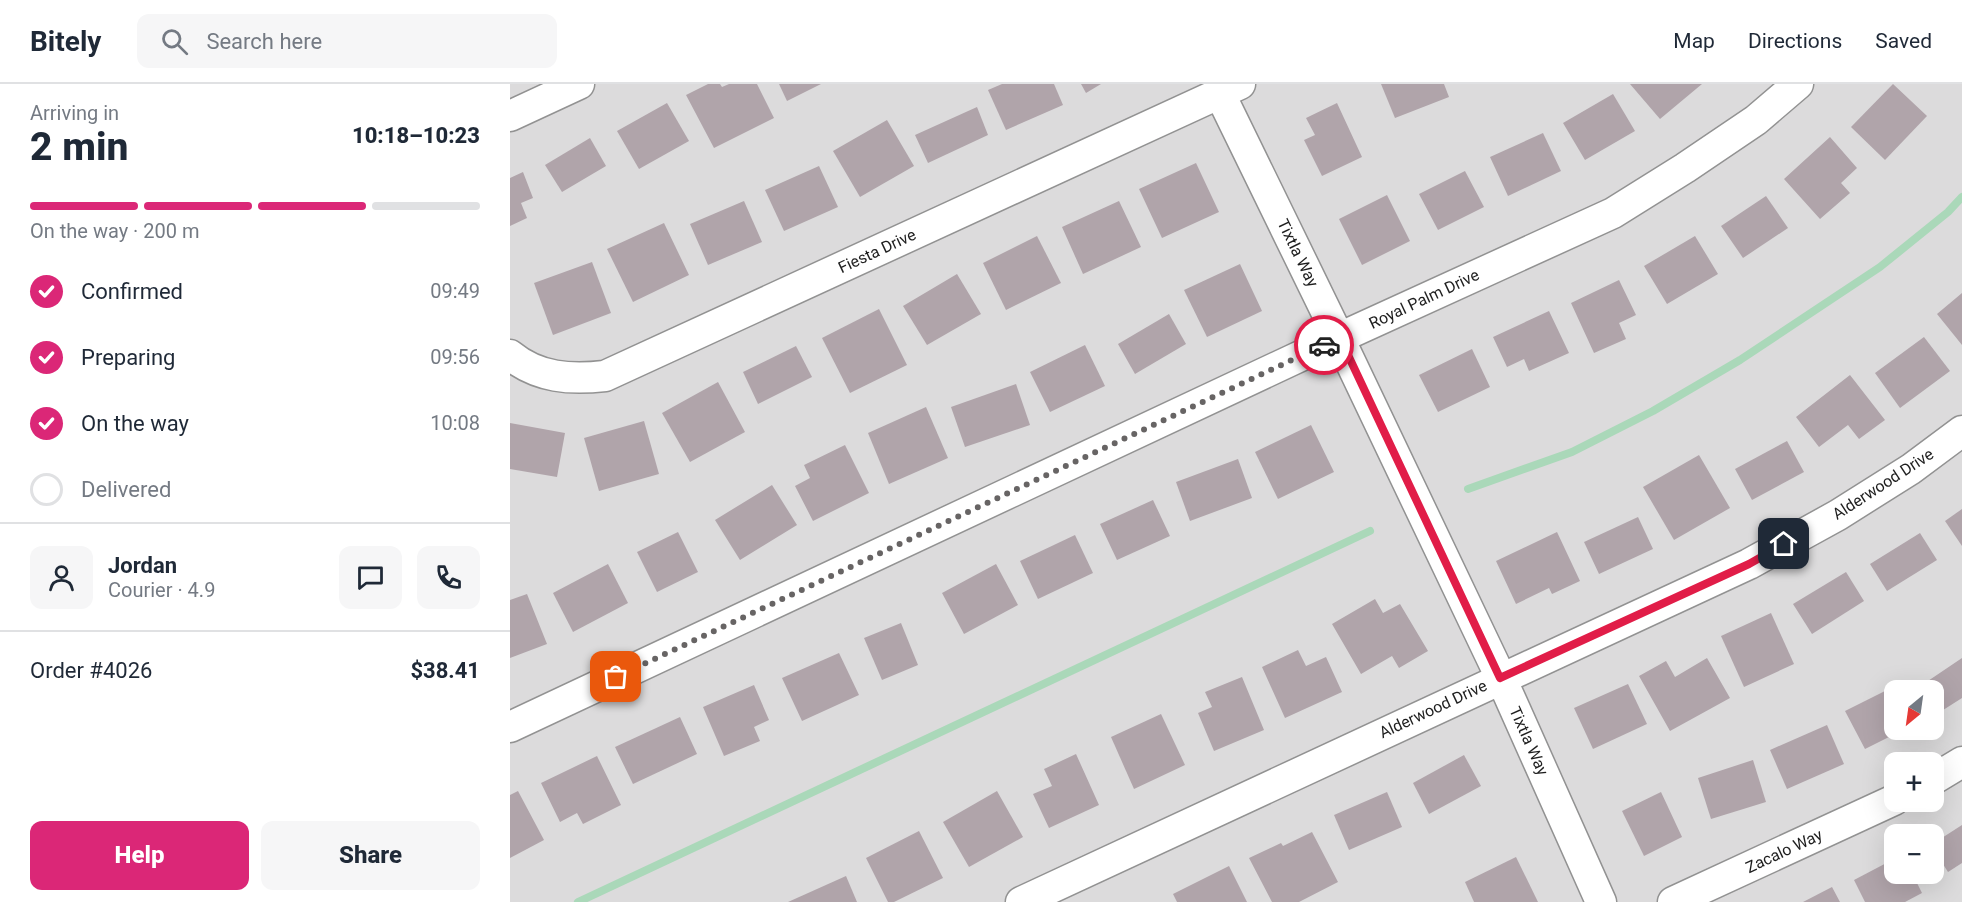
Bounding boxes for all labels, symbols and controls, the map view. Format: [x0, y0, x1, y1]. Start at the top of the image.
search box [137, 14, 557, 68]
text: Bitely [30, 25, 101, 58]
icon: search [158, 25, 191, 58]
text: Search here [206, 29, 322, 54]
text: Map [1673, 29, 1715, 53]
text: Directions [1748, 29, 1842, 53]
text: Saved [1875, 29, 1932, 53]
text: Arriving in [30, 101, 119, 125]
text: 10:18–10:23 [352, 123, 480, 148]
text: 2 min [30, 124, 128, 170]
street label: Tixtla Way [1273, 216, 1323, 290]
text: On the way · 200 m [30, 219, 199, 243]
street label: Fiesta Drive [835, 225, 919, 277]
street label: Royal Palm Drive [1366, 265, 1482, 333]
icon: check [30, 275, 63, 308]
text: Confirmed [81, 279, 183, 304]
text: 09:49 [430, 279, 480, 303]
courier [1294, 315, 1354, 375]
icon: car [1308, 329, 1341, 362]
icon: check [30, 341, 63, 374]
text: Preparing [81, 345, 175, 370]
text: 09:56 [430, 345, 480, 369]
icon: check [30, 407, 63, 440]
text: On the way [81, 411, 189, 436]
text: 10:08 [430, 411, 480, 435]
street label: Alderwood Drive [1829, 444, 1937, 524]
text: Delivered [81, 477, 171, 502]
pin [1758, 518, 1809, 569]
icon: home [1767, 527, 1800, 560]
button: person [30, 546, 93, 609]
button: chat [339, 546, 402, 609]
button: phone [417, 546, 480, 609]
text: Jordan [108, 553, 177, 578]
text: Courier · 4.9 [108, 578, 215, 602]
pin [590, 651, 641, 702]
text: Order #4026 [30, 658, 152, 683]
text: $38.41 [411, 658, 480, 683]
icon: bag [599, 660, 632, 693]
street label: Alderwood Drive [1376, 676, 1490, 742]
north arrow [1884, 680, 1944, 740]
map controls [1884, 680, 1944, 884]
street label: Tixtla Way [1505, 704, 1553, 779]
button: + [1884, 752, 1944, 812]
button: Help [30, 821, 249, 890]
button: Share [261, 821, 480, 890]
button: − [1884, 824, 1944, 884]
street label: Zacalo Way [1743, 825, 1826, 877]

